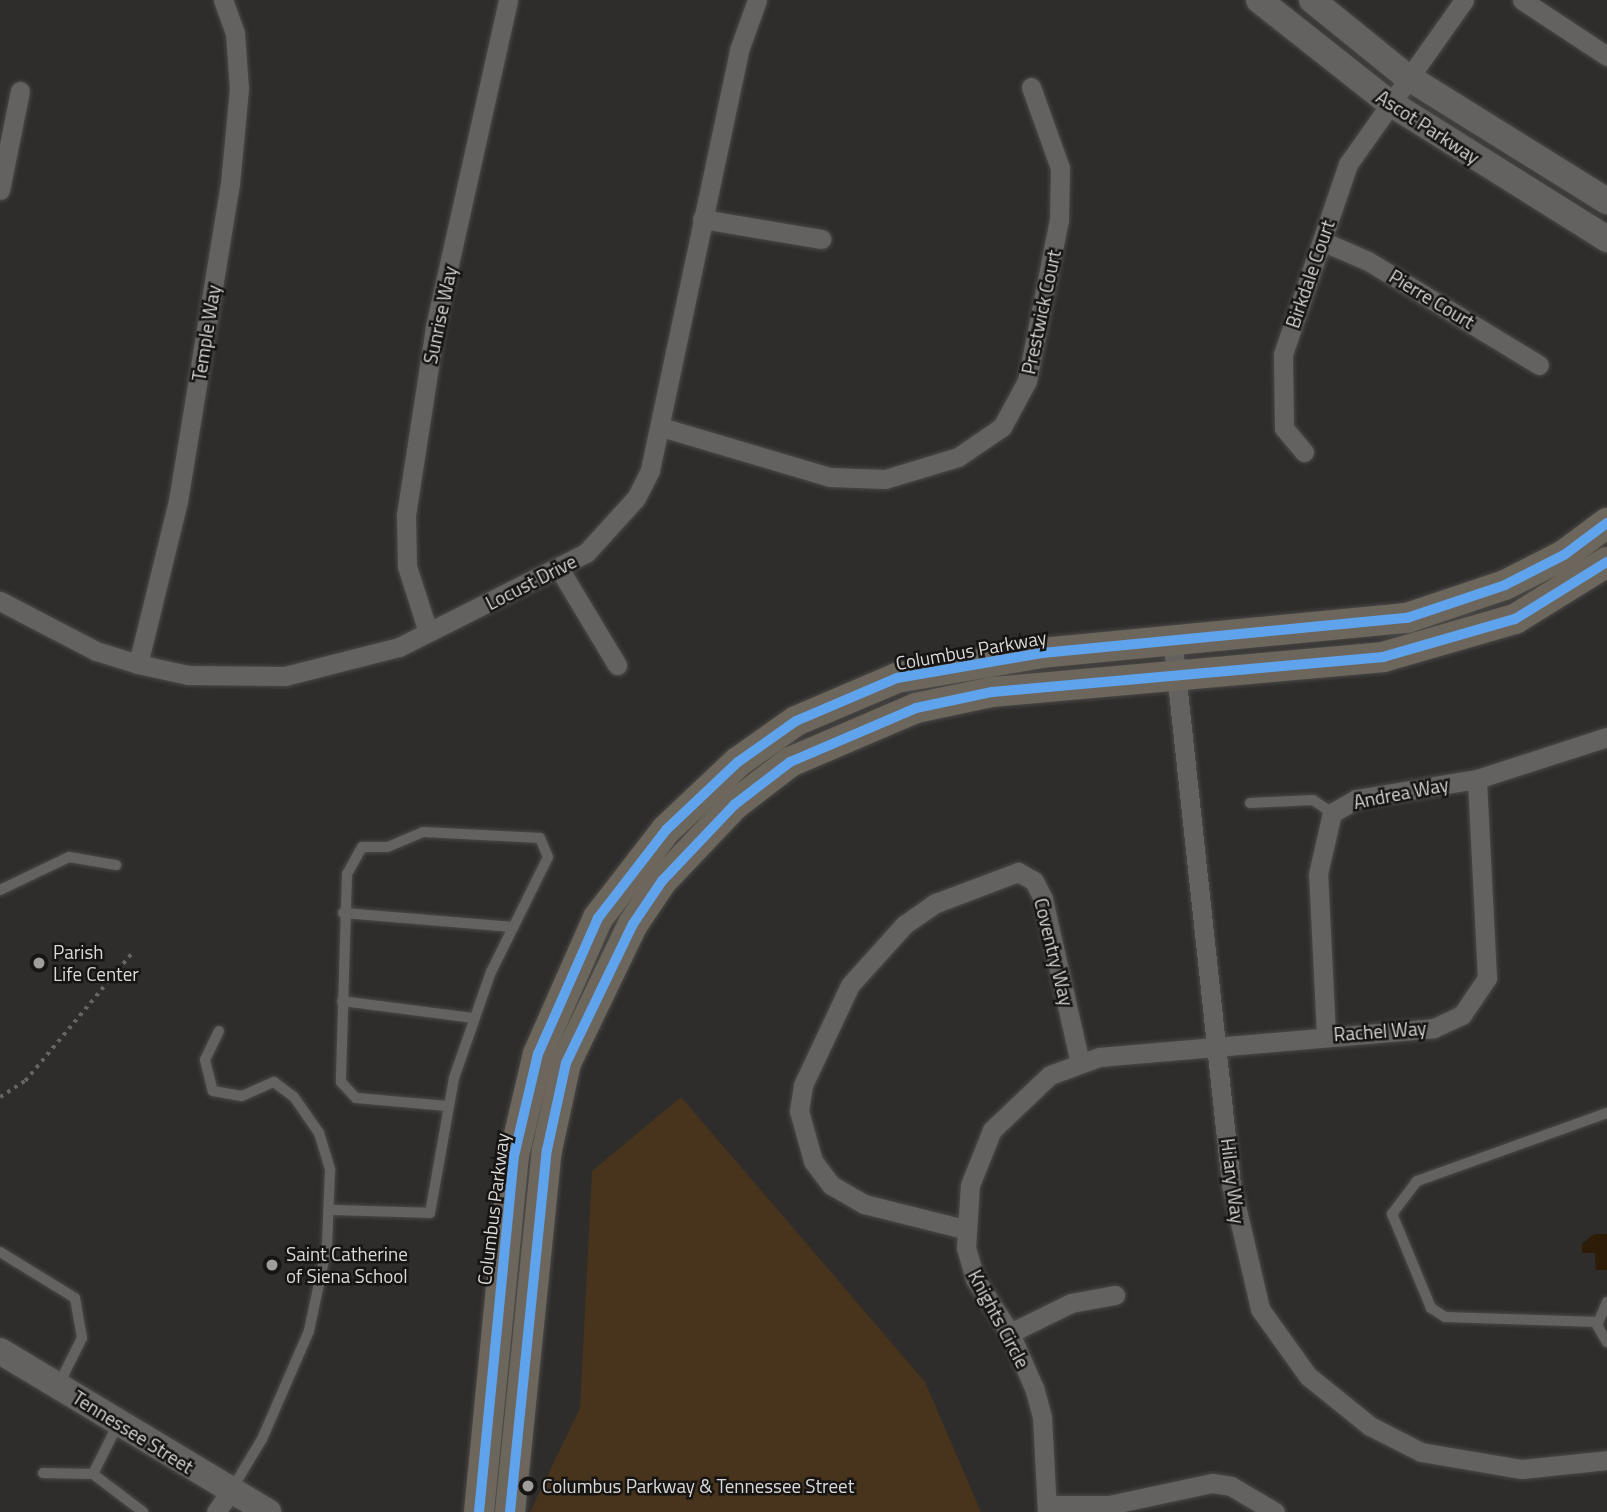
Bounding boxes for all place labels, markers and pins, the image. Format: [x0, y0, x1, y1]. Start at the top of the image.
place label: Parish Life Center [53, 941, 139, 985]
marker: Parish Life Center [31, 955, 47, 971]
place label: Saint Catherine of Siena School [286, 1243, 408, 1287]
marker: Saint Catherine of Siena School [264, 1257, 280, 1273]
place label: Columbus Parkway & Tennessee Street [542, 1475, 854, 1497]
marker: Columbus Parkway & Tennessee Street [520, 1478, 536, 1494]

